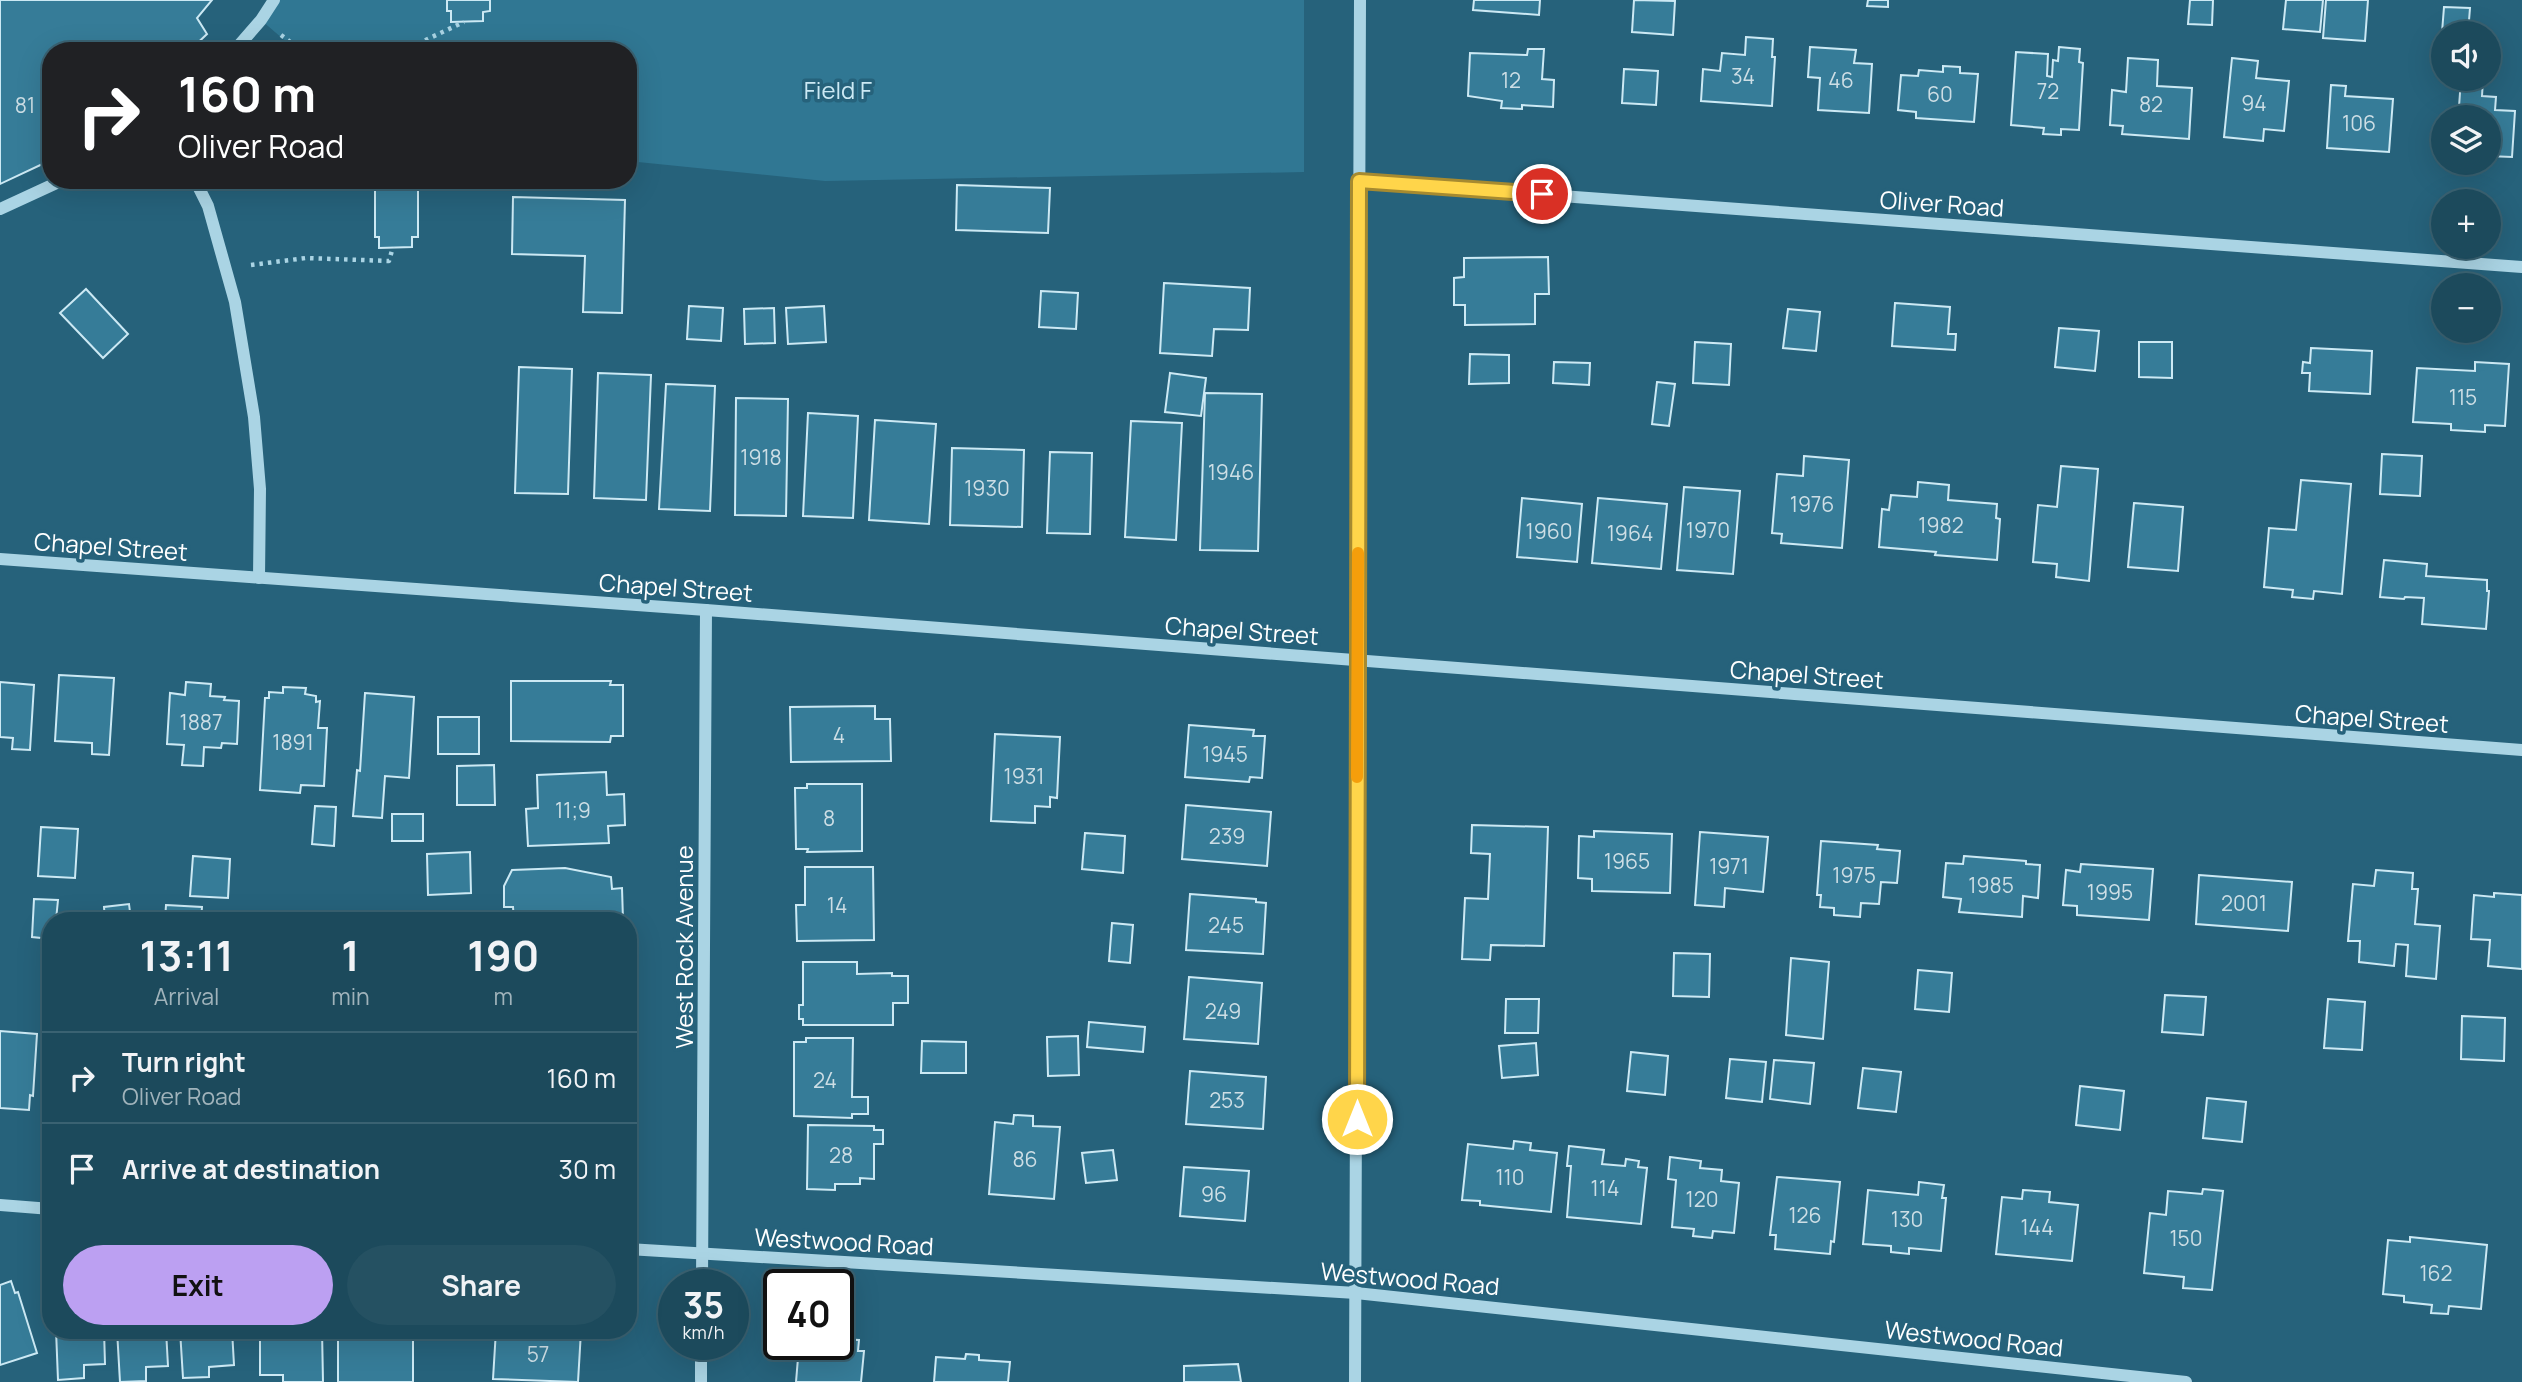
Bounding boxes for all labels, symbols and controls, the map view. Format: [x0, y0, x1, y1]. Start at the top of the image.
map controls [2431, 21, 2501, 343]
button: sound [2431, 21, 2501, 91]
text: 160 m [178, 60, 316, 127]
house number: 34 [1731, 62, 1755, 90]
house number: 12 [1501, 66, 1521, 94]
house number: 46 [1828, 66, 1854, 94]
icon: right [63, 70, 154, 161]
park label: Field F [804, 73, 872, 106]
house number: 72 [2037, 77, 2059, 105]
house number: 60 [1927, 80, 1953, 108]
house number: 94 [2241, 89, 2267, 117]
house number: 82 [2139, 90, 2163, 118]
house number: 81 [15, 91, 35, 119]
button: layers [2431, 105, 2501, 175]
house number: 106 [2342, 109, 2376, 137]
text: Oliver Road [178, 124, 344, 168]
pin [1512, 164, 1572, 224]
icon: arrive [1523, 175, 1561, 213]
street label: Oliver Road [1879, 182, 2005, 224]
button: + [2431, 189, 2501, 259]
button: − [2431, 273, 2501, 343]
house number: 115 [2449, 383, 2477, 411]
house number: 1918 [740, 443, 782, 471]
house number: 1946 [1208, 458, 1254, 486]
house number: 1930 [964, 474, 1010, 502]
house number: 1976 [1790, 490, 1834, 518]
house number: 1982 [1918, 511, 1964, 539]
house number: 1970 [1686, 516, 1730, 544]
house number: 1960 [1525, 517, 1573, 545]
house number: 1964 [1607, 519, 1653, 547]
street label: Chapel Street [33, 524, 189, 568]
street label: Chapel Street [598, 565, 754, 609]
street label: Chapel Street [1164, 608, 1320, 652]
street label: Chapel Street [1729, 652, 1885, 696]
street label: Chapel Street [2294, 696, 2450, 740]
house number: 1887 [179, 708, 223, 736]
house number: 4 [833, 721, 845, 749]
house number: 1891 [272, 728, 314, 756]
house number: 1945 [1202, 740, 1248, 768]
house number: 1931 [1003, 762, 1045, 790]
house number: 11;9 [555, 796, 591, 824]
house number: 8 [823, 804, 835, 832]
house number: 239 [1209, 822, 1245, 850]
street label: West Rock Avenue [667, 845, 700, 1049]
house number: 1965 [1604, 847, 1650, 875]
house number: 1971 [1709, 852, 1749, 880]
house number: 1975 [1832, 861, 1876, 889]
house number: 1985 [1968, 871, 2014, 899]
house number: 1995 [2087, 878, 2133, 906]
house number: 2001 [2221, 889, 2267, 917]
house number: 14 [827, 891, 847, 919]
house number: 245 [1208, 911, 1244, 939]
text: 13:11 [140, 926, 234, 984]
text: 1 [341, 926, 360, 984]
text: 190 [467, 926, 539, 984]
text: Arrival [154, 980, 219, 1012]
text: min [331, 980, 370, 1012]
text: m [494, 980, 513, 1012]
house number: 249 [1205, 997, 1241, 1025]
text: Turn right [122, 1044, 246, 1080]
icon: right [63, 1059, 101, 1097]
text: 160 m [547, 1060, 616, 1096]
house number: 24 [813, 1066, 837, 1094]
text: Oliver Road [122, 1080, 241, 1112]
position arrow [1320, 1082, 1394, 1156]
house number: 253 [1209, 1086, 1245, 1114]
house number: 28 [829, 1141, 853, 1169]
house number: 86 [1012, 1145, 1038, 1173]
icon: arrive [63, 1150, 101, 1188]
text: Arrive at destination [122, 1151, 380, 1187]
text: 30 m [559, 1151, 616, 1187]
house number: 110 [1495, 1163, 1525, 1191]
house number: 114 [1591, 1174, 1619, 1202]
house number: 96 [1201, 1180, 1227, 1208]
house number: 120 [1686, 1185, 1718, 1213]
house number: 126 [1788, 1201, 1822, 1229]
house number: 130 [1891, 1205, 1923, 1233]
house number: 144 [2020, 1213, 2054, 1241]
street label: Westwood Road [754, 1220, 934, 1262]
house number: 150 [2169, 1224, 2203, 1252]
button: Exit [63, 1245, 333, 1325]
button: Share [347, 1245, 616, 1325]
street label: Westwood Road [1319, 1254, 1501, 1302]
house number: 162 [2419, 1259, 2453, 1287]
speed limit sign: 40 [763, 1269, 854, 1360]
text: 35 [683, 1281, 724, 1329]
street label: Westwood Road [1883, 1312, 2065, 1364]
text: km/h [683, 1320, 724, 1344]
house number: 57 [527, 1340, 549, 1368]

